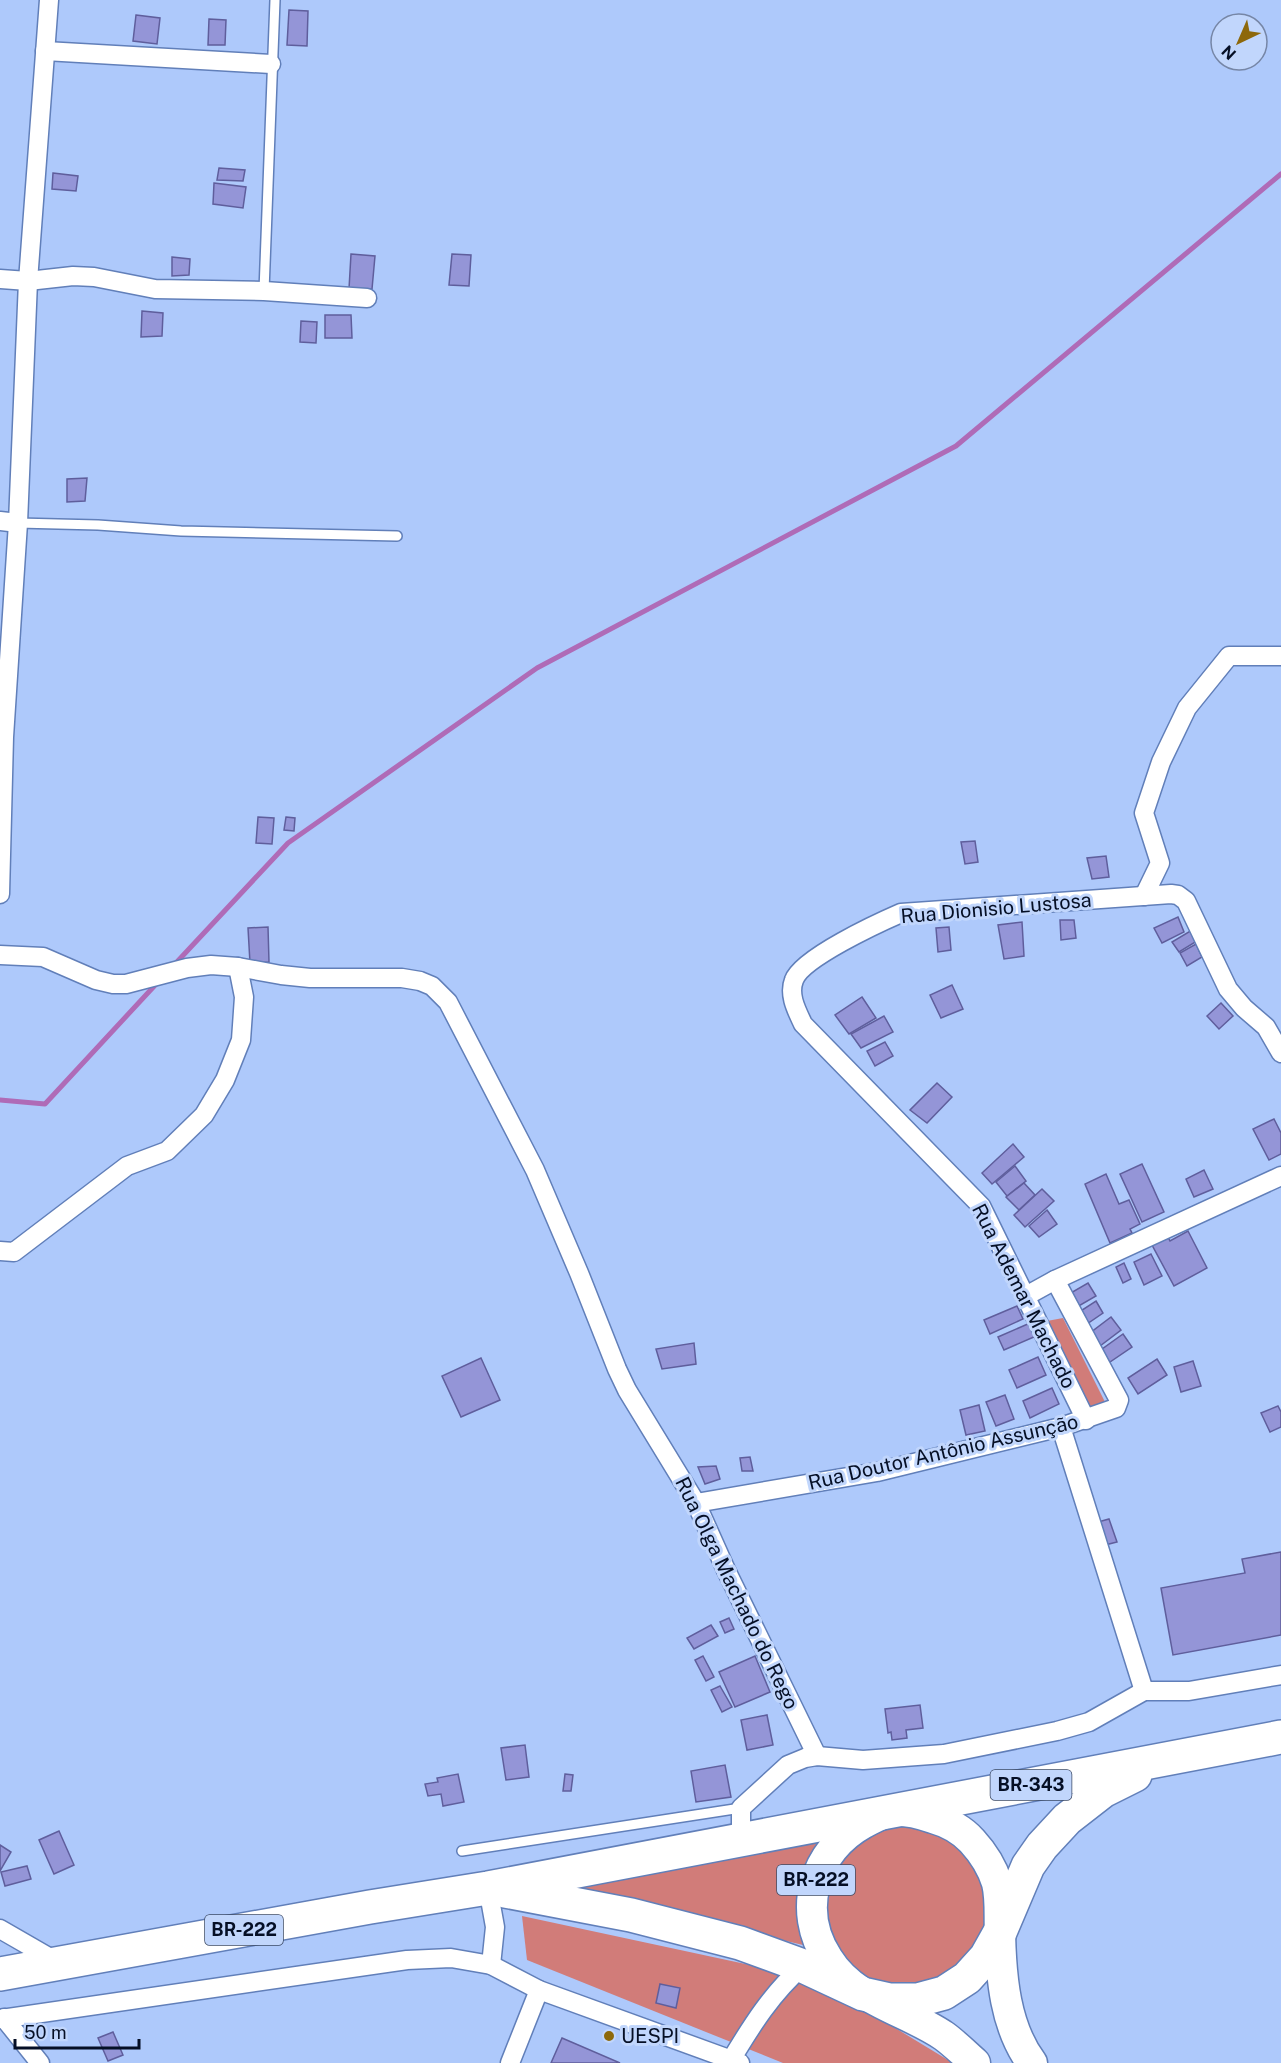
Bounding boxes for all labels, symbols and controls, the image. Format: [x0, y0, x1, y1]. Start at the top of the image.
north arrow [1209, 12, 1269, 72]
text: N [1218, 41, 1240, 64]
street label: Rua Dionisio Lustosa [899, 888, 1093, 928]
street label: Rua Ademar Machado [967, 1200, 1081, 1392]
street label: Rua Doutor Antônio Assunção [806, 1409, 1080, 1495]
street label: Rua Olga Machado do Rego [670, 1473, 804, 1713]
road number: BR-343 [990, 1770, 1072, 1800]
road number: BR-222 [777, 1865, 855, 1895]
road number: BR-222 [205, 1915, 283, 1945]
scale bar [15, 2012, 140, 2050]
text: 50 m [24, 2022, 67, 2043]
place label: UESPI [621, 2024, 679, 2048]
marker: UESPI [602, 2029, 616, 2043]

